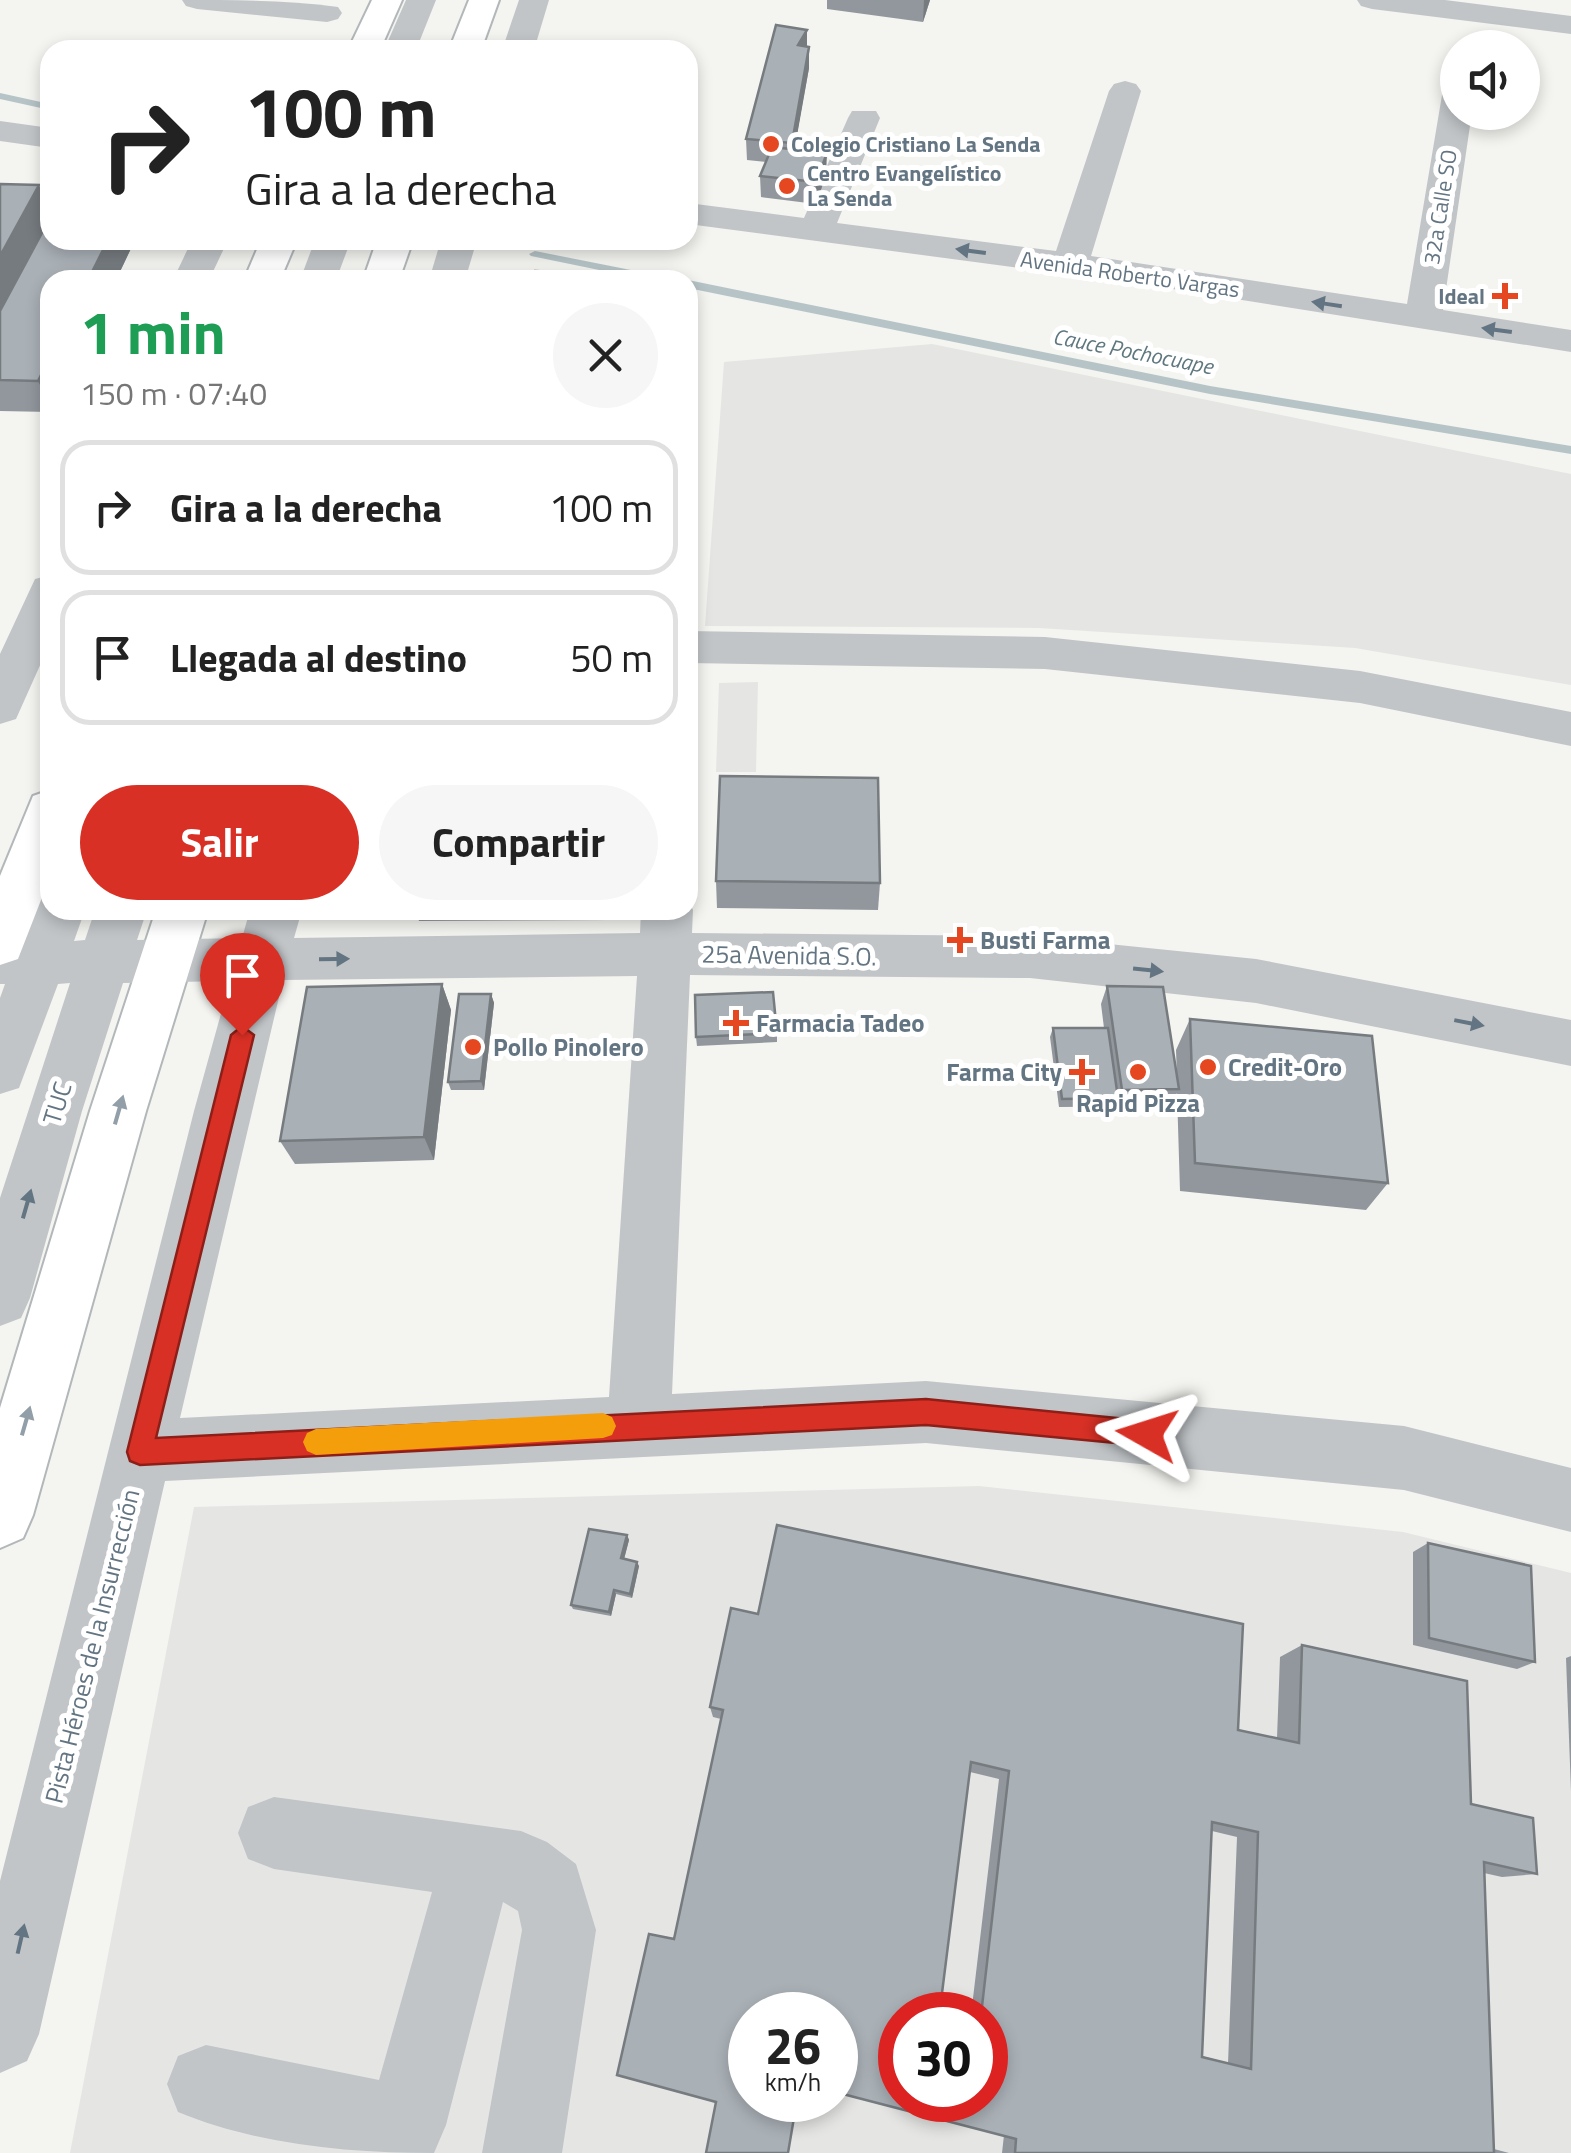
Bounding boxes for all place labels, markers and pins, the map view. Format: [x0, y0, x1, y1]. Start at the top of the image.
place label: Colegio Cristiano La Senda [791, 127, 1041, 161]
marker: Colegio Cristiano La Senda [760, 133, 782, 155]
place label: Centro Evangelístico La Senda [807, 156, 1001, 215]
marker: Centro Evangelístico La Senda [776, 175, 798, 197]
place label: Ideal [1438, 279, 1485, 313]
marker: Ideal [1494, 285, 1516, 307]
place label: Busti Farma [980, 921, 1111, 959]
marker: Busti Farma [949, 929, 971, 951]
pin [200, 933, 285, 1036]
place label: Farmacia Tadeo [756, 1004, 924, 1042]
marker: Farmacia Tadeo [725, 1012, 747, 1034]
place label: Pollo Pinolero [493, 1028, 644, 1066]
marker: Pollo Pinolero [462, 1036, 484, 1058]
place label: Credit-Oro [1228, 1048, 1342, 1086]
place label: Farma City [946, 1053, 1062, 1091]
marker: Credit-Oro [1197, 1056, 1219, 1078]
marker: Farma City [1071, 1061, 1093, 1083]
marker: Rapid Pizza [1127, 1061, 1149, 1083]
place label: Rapid Pizza [1076, 1084, 1200, 1122]

